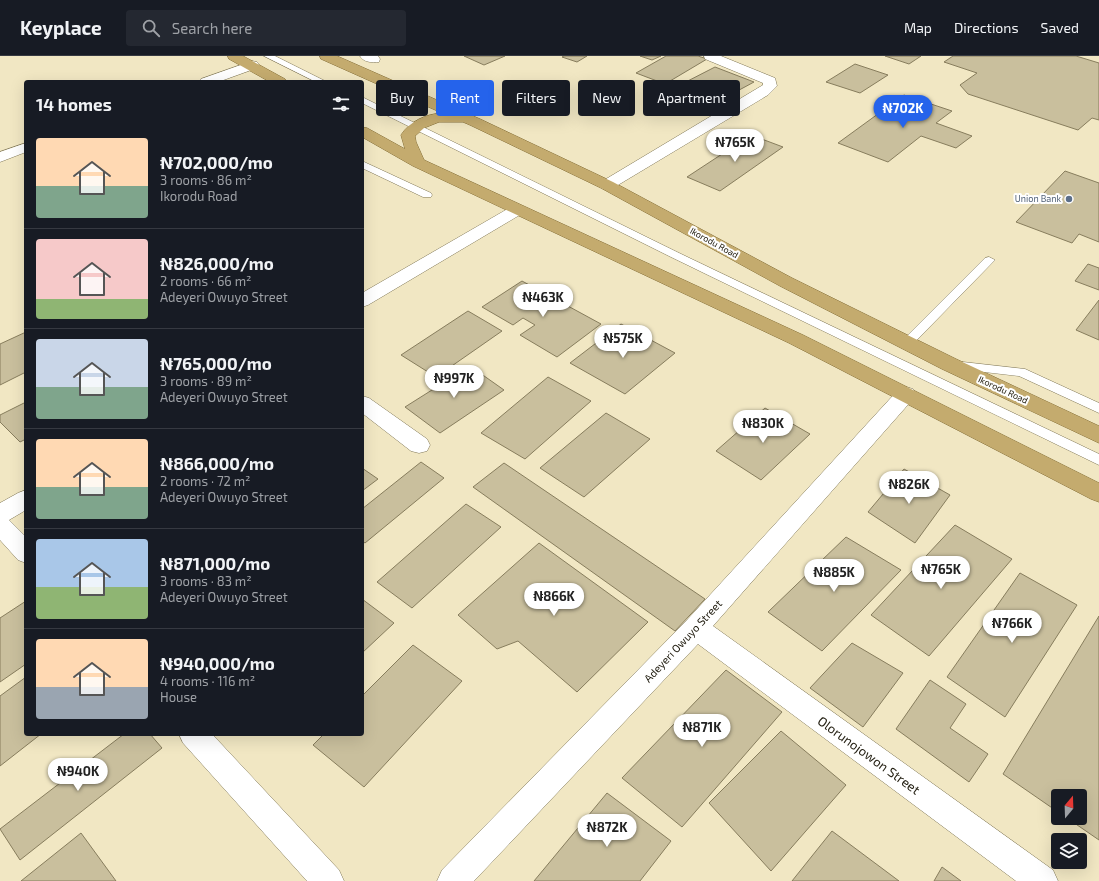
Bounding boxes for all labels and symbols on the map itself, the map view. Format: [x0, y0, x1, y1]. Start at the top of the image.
pin: ₦702K [875, 95, 931, 129]
pin: ₦765K [707, 129, 763, 163]
place label: Union Bank [1015, 193, 1061, 204]
marker: Union Bank [1064, 194, 1074, 204]
street label: Ikorodu Road [688, 225, 740, 260]
pin: ₦463K [515, 284, 571, 318]
pin: ₦575K [595, 325, 651, 359]
pin: ₦997K [426, 365, 482, 399]
street label: Ikorodu Road [977, 373, 1030, 406]
pin: ₦830K [735, 410, 791, 444]
pin: ₦826K [881, 471, 937, 505]
pin: ₦765K [913, 556, 969, 590]
pin: ₦885K [806, 559, 862, 593]
pin: ₦866K [526, 583, 582, 617]
street label: Adeyeri Owuyo Street [641, 597, 724, 685]
pin: ₦766K [984, 610, 1040, 644]
street label: Olorunojowon Street [815, 712, 923, 798]
pin: ₦871K [674, 714, 730, 748]
pin: ₦940K [50, 758, 106, 792]
north arrow [1051, 789, 1087, 825]
pin: ₦872K [579, 814, 635, 848]

